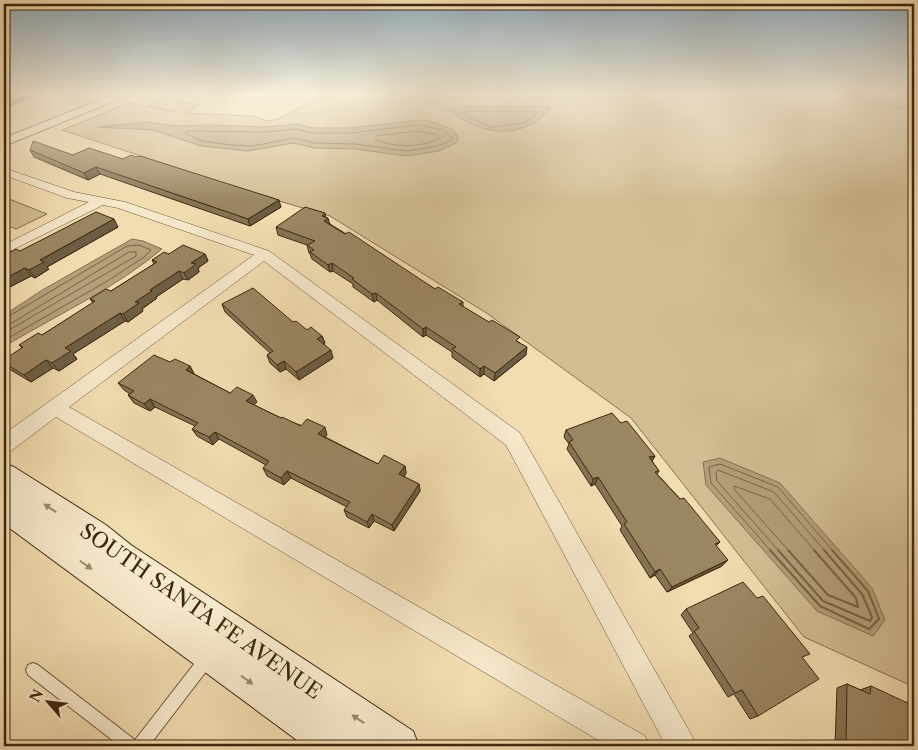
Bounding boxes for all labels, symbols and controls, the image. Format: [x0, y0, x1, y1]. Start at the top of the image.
one-way arrow [44, 503, 57, 513]
street label: SOUTH SANTA FE AVENUE [75, 518, 327, 704]
one-way arrow [79, 560, 93, 570]
one-way arrow [240, 675, 253, 685]
north arrow [22, 678, 72, 728]
text: N [26, 686, 47, 705]
one-way arrow [351, 714, 364, 724]

